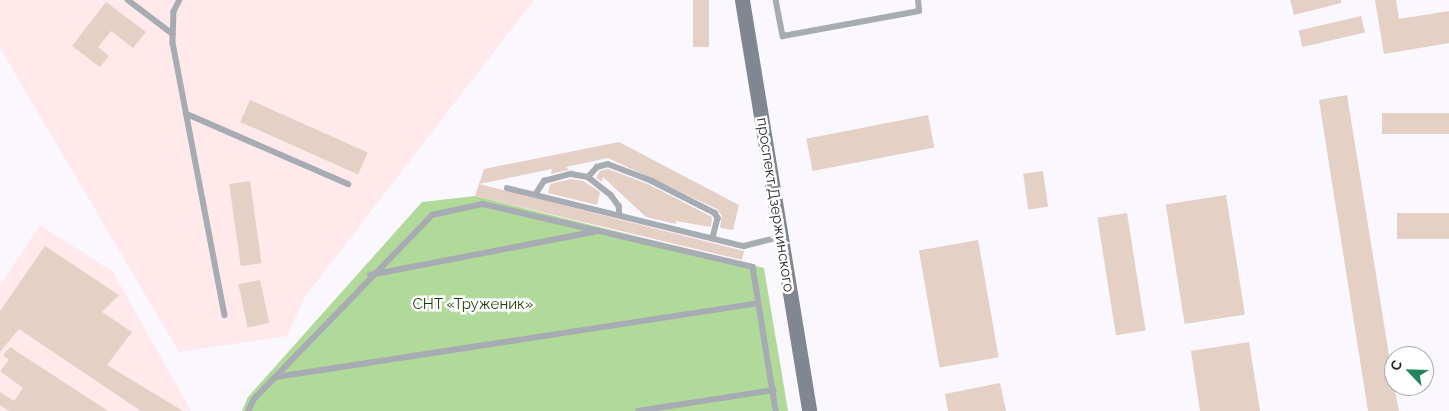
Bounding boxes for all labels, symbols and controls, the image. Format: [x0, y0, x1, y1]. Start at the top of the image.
street label: проспект Дзержинского [752, 117, 798, 293]
park label: СНТ «Труженик» [412, 296, 534, 314]
north arrow [1384, 346, 1434, 396]
text: С [1387, 358, 1405, 373]

